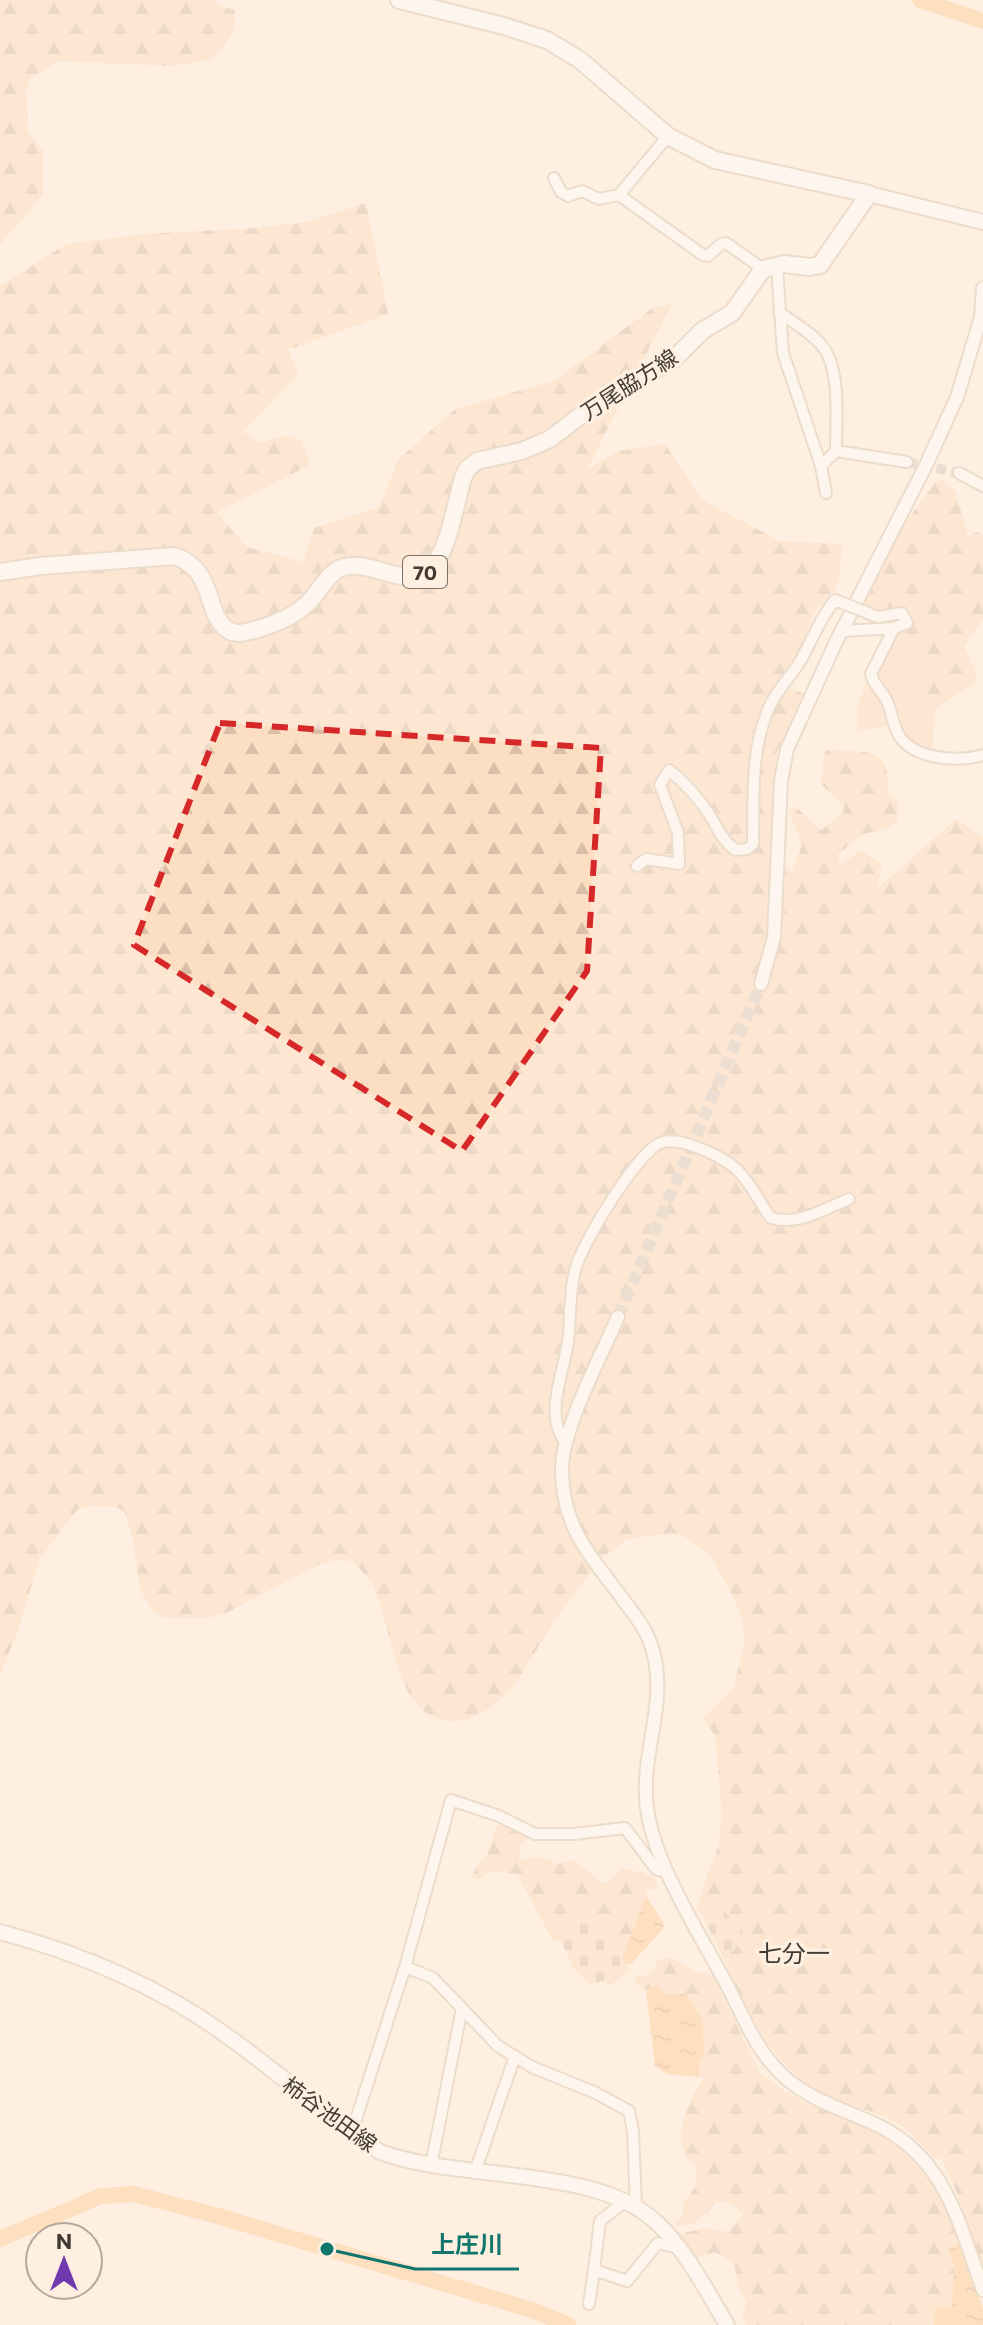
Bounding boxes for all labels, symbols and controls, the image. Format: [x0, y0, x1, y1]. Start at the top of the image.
street label: 万尾脇方線 [576, 343, 682, 425]
road number: 70 [403, 556, 447, 588]
district label: 七分一 [758, 1938, 830, 1967]
street label: 柿谷池田線 [278, 2071, 382, 2157]
north arrow [24, 2221, 104, 2301]
callout: 上庄川 [415, 2221, 519, 2269]
text: N [56, 2227, 72, 2254]
text: 上庄川 [431, 2229, 503, 2258]

